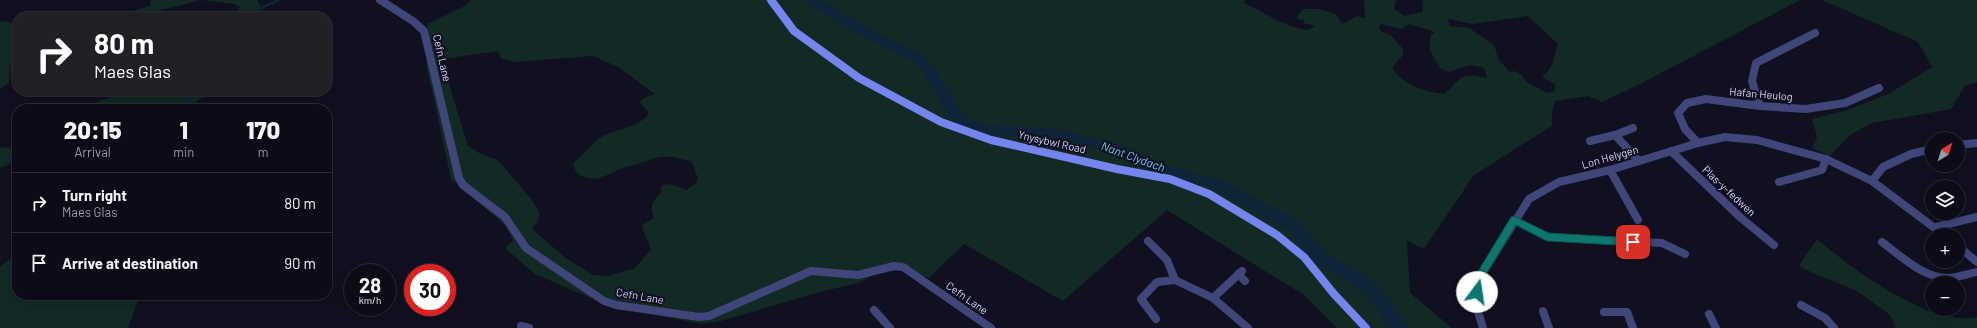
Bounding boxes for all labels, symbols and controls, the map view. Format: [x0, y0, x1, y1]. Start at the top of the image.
text: 80 m [94, 26, 154, 60]
icon: right [28, 28, 80, 80]
street label: Cefn Lane [431, 33, 454, 83]
text: Maes Glas [94, 60, 171, 82]
street label: Hafan Heulog [1729, 84, 1793, 103]
text: 20:15 [64, 115, 122, 144]
text: 1 [180, 115, 188, 144]
text: 170 [246, 115, 280, 144]
street label: Ynysybwl Road [1017, 127, 1087, 156]
north arrow [1925, 132, 1965, 172]
map controls [1925, 132, 1965, 316]
water label: Nant Clydach [1099, 138, 1167, 174]
street label: Lon Helygen [1580, 142, 1640, 171]
text: Arrival [74, 144, 111, 160]
text: min [173, 144, 194, 160]
text: m [258, 144, 269, 160]
street label: Plas-y-fedwen [1700, 163, 1759, 219]
button: layers [1925, 180, 1965, 220]
text: Turn right [62, 186, 127, 204]
icon: right [28, 192, 50, 214]
text: 80 m [284, 194, 316, 212]
text: Maes Glas [62, 204, 117, 220]
pin [1616, 225, 1650, 259]
button: + [1925, 228, 1965, 268]
icon: arrive [1622, 231, 1644, 253]
icon: arrive [28, 252, 50, 274]
text: Arrive at destination [62, 254, 198, 272]
text: 90 m [284, 254, 316, 272]
speed limit sign: 30 [404, 264, 456, 316]
position arrow [1456, 271, 1498, 313]
text: 28 [359, 273, 381, 297]
button: − [1925, 276, 1965, 316]
street label: Cefn Lane [944, 278, 991, 317]
street label: Cefn Lane [615, 285, 665, 306]
text: km/h [359, 294, 381, 306]

